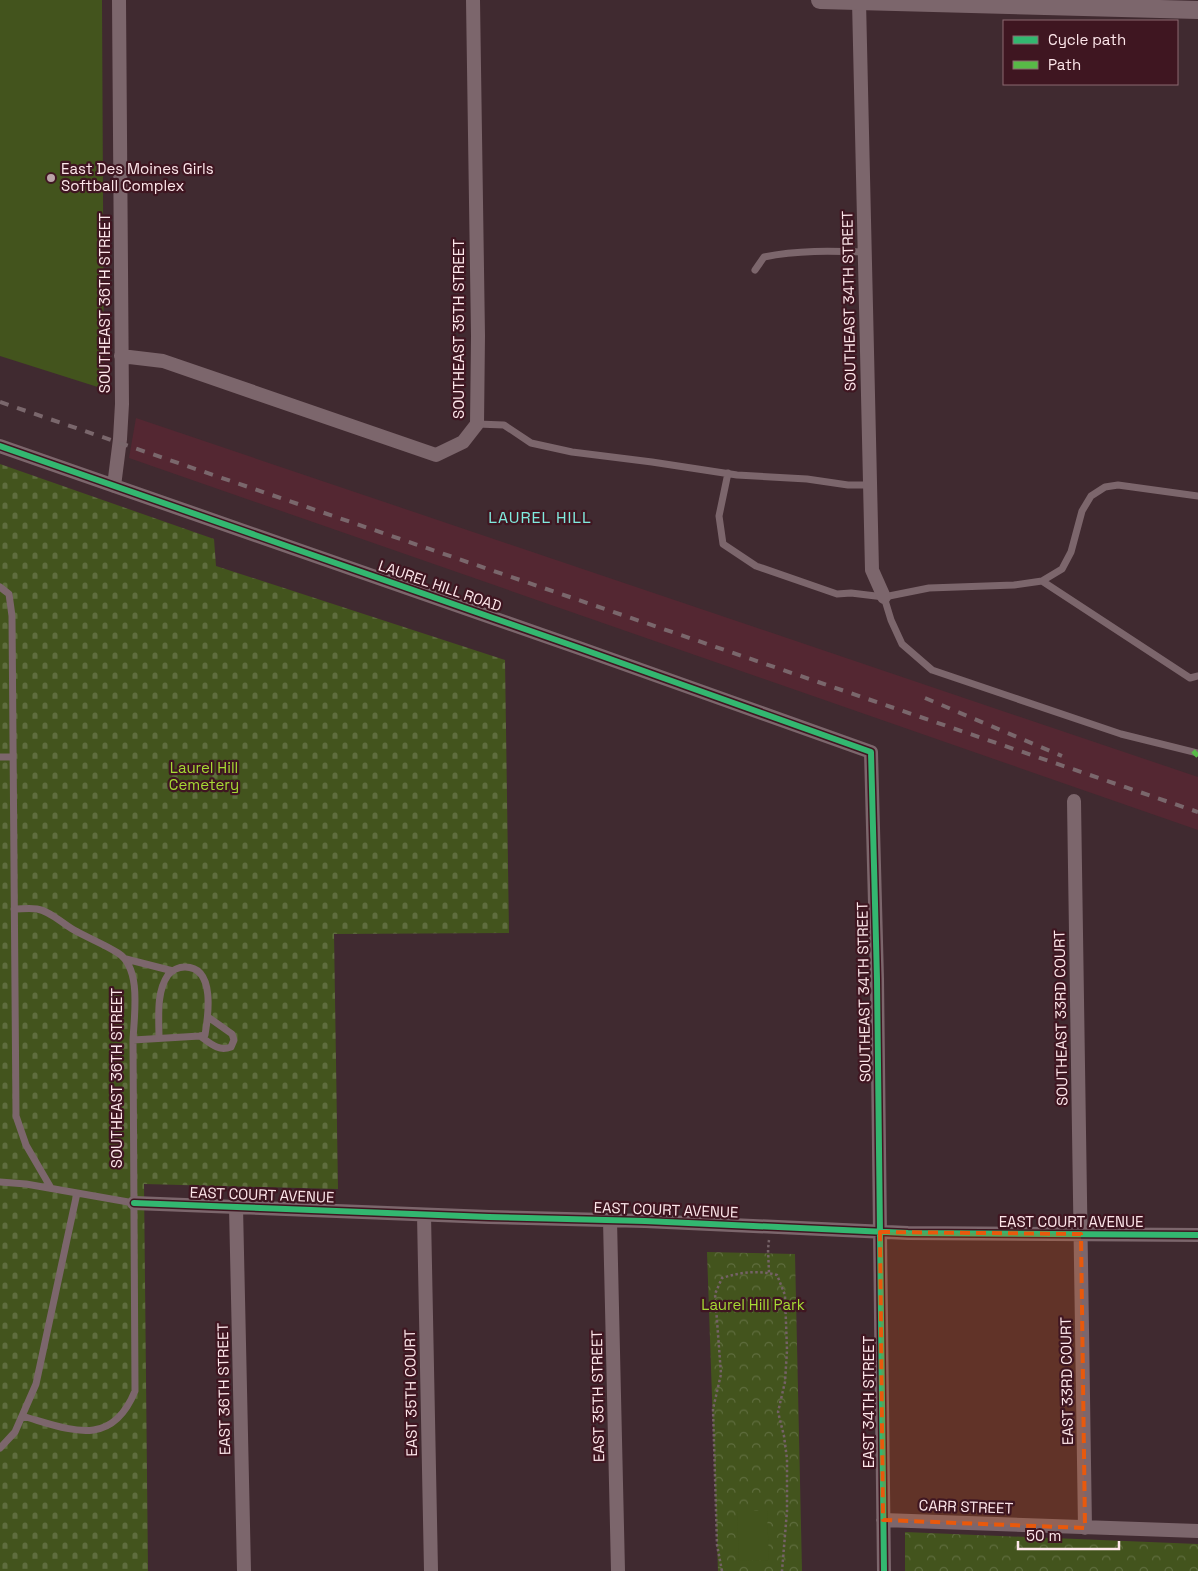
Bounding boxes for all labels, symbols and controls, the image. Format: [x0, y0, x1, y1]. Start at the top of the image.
legend [1003, 20, 1178, 85]
text: Cycle path [1048, 30, 1126, 49]
text: Path [1048, 55, 1081, 74]
place label: East Des Moines Girls Softball Complex [61, 159, 214, 195]
marker: East Des Moines Girls Softball Complex [45, 172, 57, 184]
street label: SOUTHEAST 34TH STREET [837, 210, 860, 391]
street label: SOUTHEAST 36TH STREET [95, 213, 114, 393]
street label: SOUTHEAST 35TH STREET [449, 239, 468, 419]
district label: LAUREL HILL [488, 507, 592, 528]
street label: LAUREL HILL ROAD [376, 556, 504, 616]
park label: Laurel Hill Cemetery [169, 758, 239, 794]
street label: SOUTHEAST 34TH STREET [852, 901, 875, 1082]
street label: SOUTHEAST 33RD COURT [1049, 930, 1072, 1106]
street label: SOUTHEAST 36TH STREET [107, 988, 126, 1168]
street label: EAST COURT AVENUE [189, 1182, 335, 1207]
street label: EAST COURT AVENUE [593, 1197, 739, 1222]
street label: EAST COURT AVENUE [999, 1212, 1143, 1231]
park label: Laurel Hill Park [701, 1295, 805, 1314]
street label: EAST 33RD COURT [1056, 1317, 1077, 1445]
street label: EAST 36TH STREET [213, 1322, 234, 1455]
street label: EAST 35TH COURT [400, 1329, 421, 1457]
street label: EAST 35TH STREET [587, 1330, 608, 1462]
street label: EAST 34TH STREET [859, 1336, 878, 1468]
street label: CARR STREET [918, 1495, 1014, 1518]
scale bar [1018, 1518, 1119, 1550]
text: 50 m [1026, 1526, 1061, 1545]

